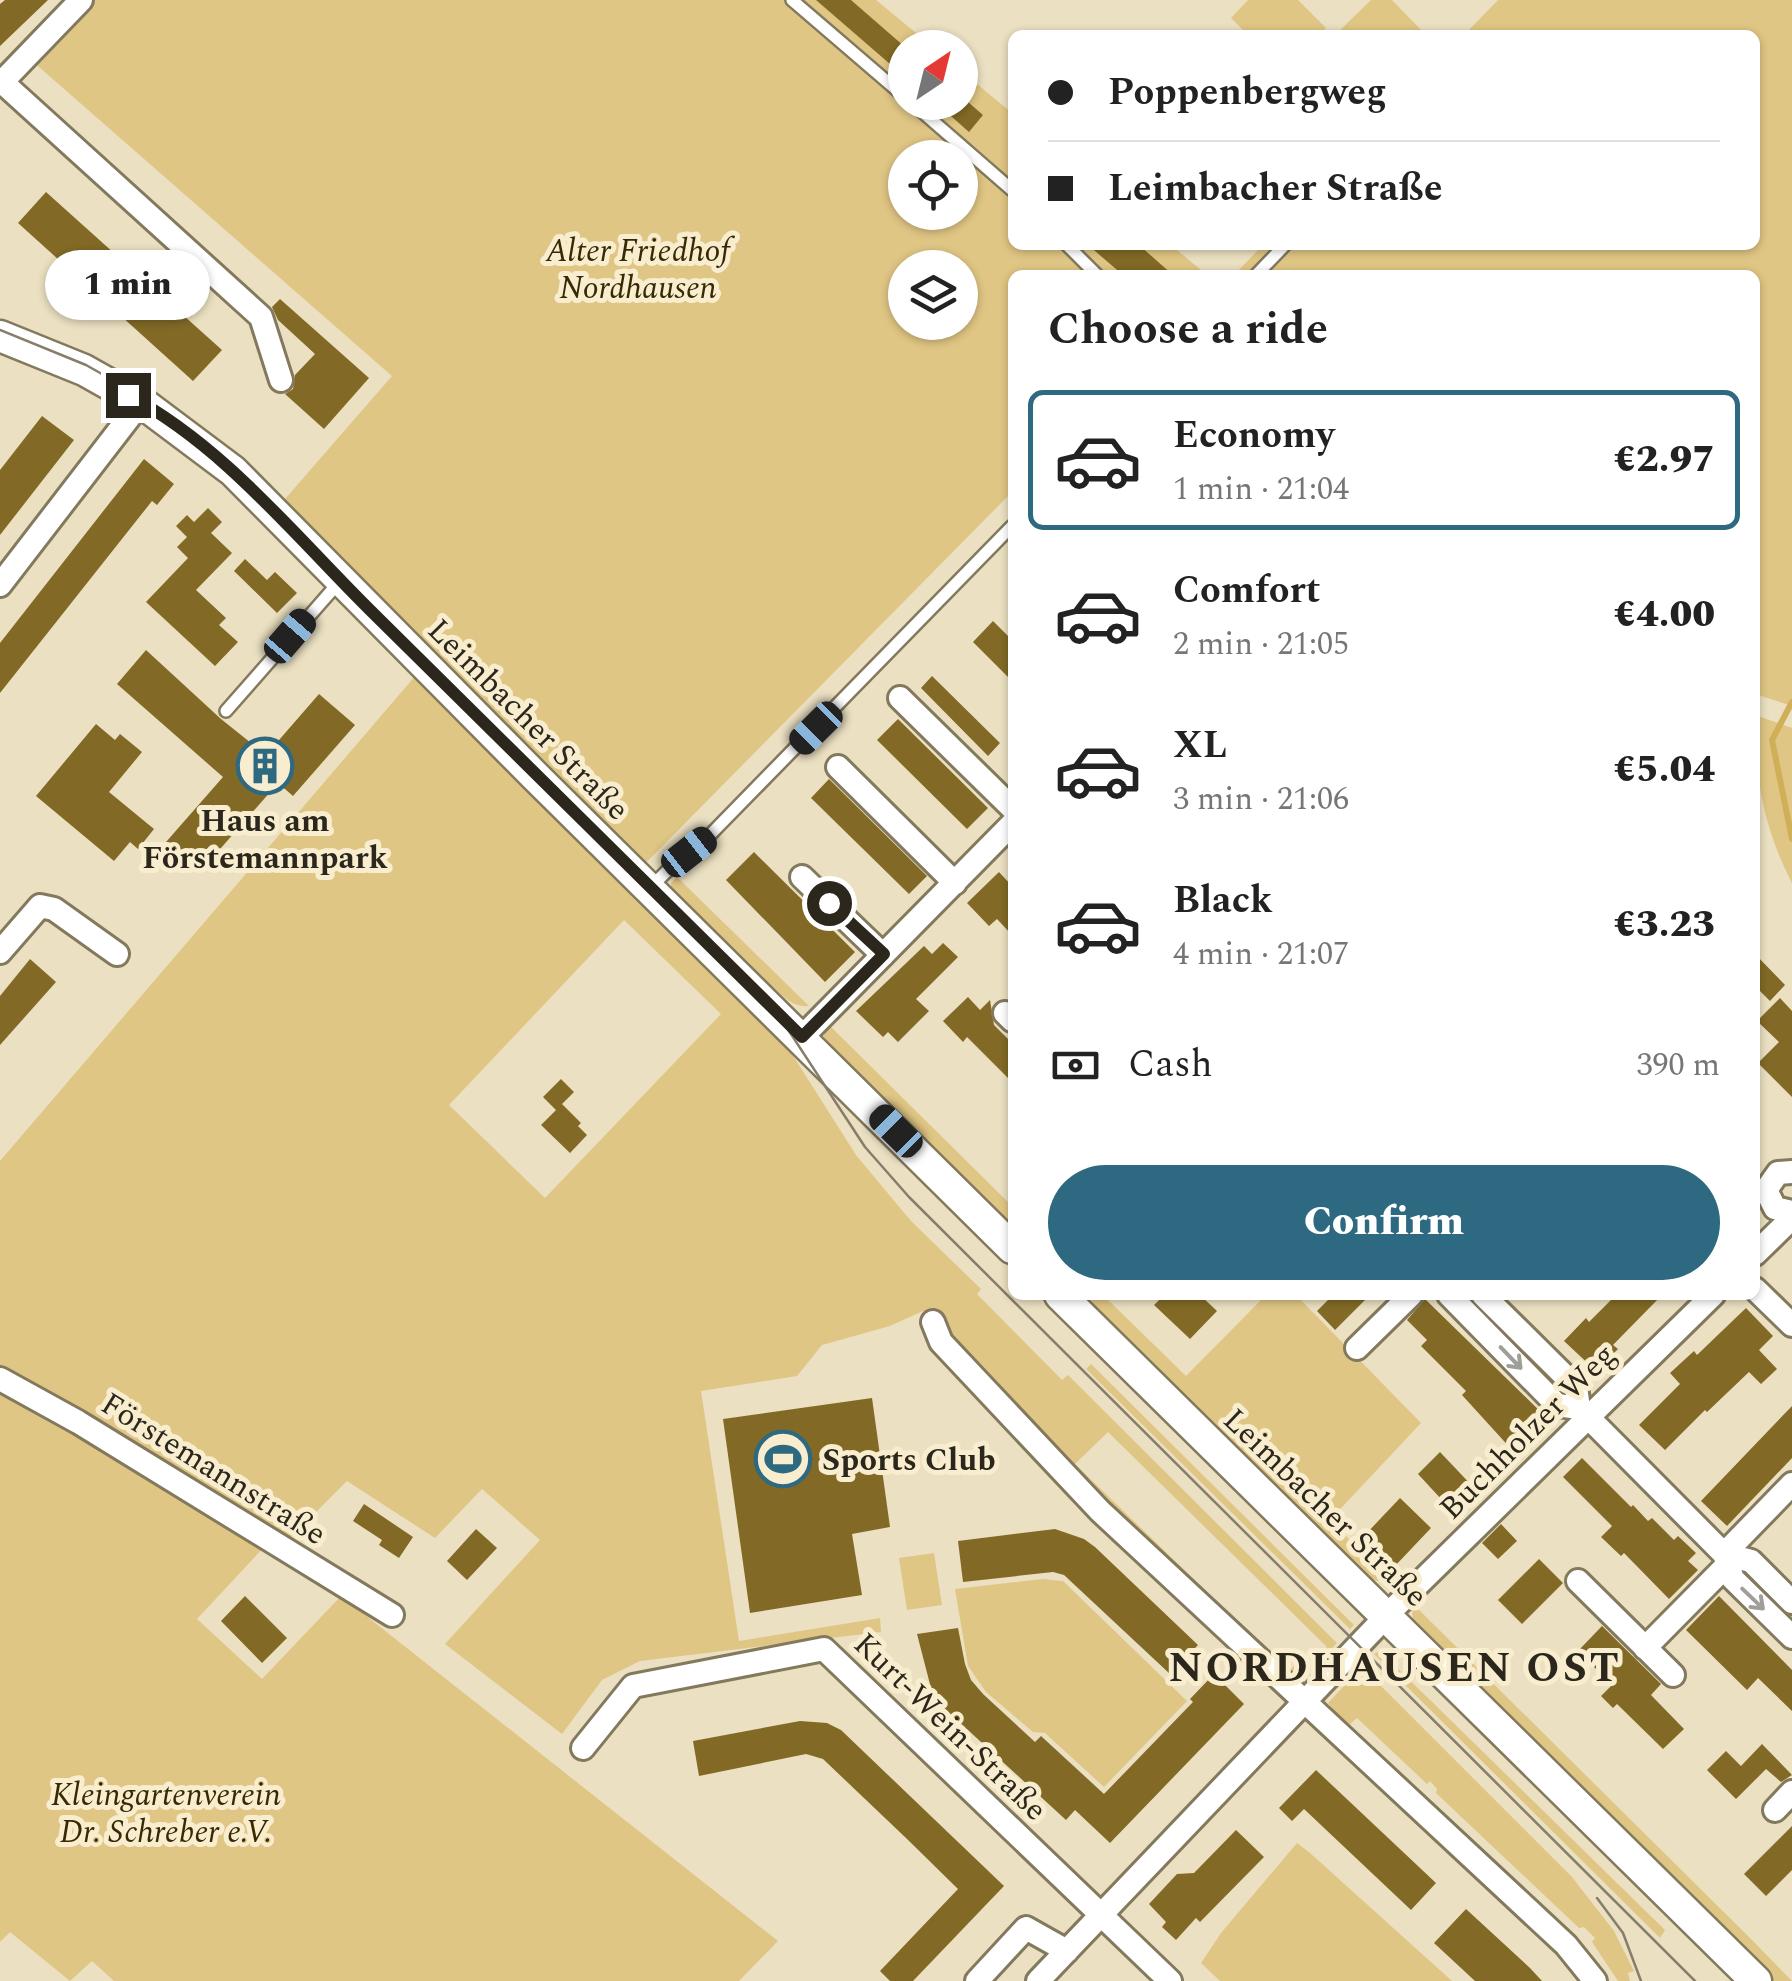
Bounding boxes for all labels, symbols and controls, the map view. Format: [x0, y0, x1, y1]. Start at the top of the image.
north arrow [888, 30, 978, 120]
map controls [888, 30, 978, 340]
text: Poppenbergweg [1108, 64, 1387, 122]
button: locate [888, 140, 978, 230]
text: Leimbacher Straße [1108, 160, 1443, 218]
park label: Alter Friedhof Nordhausen [545, 227, 735, 313]
callout: 1 min [46, 250, 210, 320]
button: layers [888, 250, 978, 340]
text: 1 min [83, 260, 172, 309]
text: Choose a ride [1048, 295, 1328, 364]
route end [106, 373, 151, 418]
text: Economy [1173, 407, 1334, 465]
icon: car [1053, 415, 1143, 505]
text: €2.97 [1613, 431, 1715, 489]
text: 1 min · 21:04 [1173, 465, 1349, 514]
text: Comfort [1173, 562, 1320, 620]
icon: car [1053, 570, 1143, 660]
text: €4.00 [1613, 586, 1715, 644]
car [259, 604, 321, 668]
street label: Leimbacher Straße [415, 608, 640, 833]
text: 2 min · 21:05 [1173, 620, 1349, 669]
car [784, 696, 848, 760]
text: XL [1173, 717, 1227, 775]
icon: car [1053, 725, 1143, 815]
building icon: Haus am Förstemannpark [235, 736, 295, 796]
text: €5.04 [1613, 741, 1715, 799]
text: 3 min · 21:06 [1173, 775, 1349, 824]
place label: Haus am Förstemannpark [142, 797, 389, 883]
car [656, 822, 722, 882]
text: Black [1173, 872, 1273, 930]
icon: car [1053, 880, 1143, 970]
route start [807, 881, 852, 926]
text: €3.23 [1613, 896, 1715, 954]
text: 4 min · 21:07 [1173, 930, 1349, 979]
text: Cash [1128, 1036, 1213, 1094]
icon: cash [1048, 1038, 1103, 1093]
text: 390 m [1636, 1041, 1720, 1090]
car [864, 1099, 928, 1163]
button: Confirm [1048, 1165, 1720, 1280]
street label: Buchholzer Weg [1428, 1332, 1628, 1532]
one-way arrow [1498, 1346, 1522, 1370]
street label: Förstemannstraße [91, 1380, 336, 1558]
street label: Leimbacher Straße [1211, 1397, 1439, 1619]
sports icon: Sports Club [753, 1429, 813, 1489]
place label: Sports Club [822, 1436, 996, 1485]
one-way arrow [1740, 1587, 1764, 1611]
street label: Kurt-Wein-Straße [842, 1621, 1058, 1833]
district label: NORDHAUSEN OST [1169, 1637, 1621, 1700]
park label: Kleingartenverein Dr. Schreber e.V. [51, 1771, 281, 1857]

